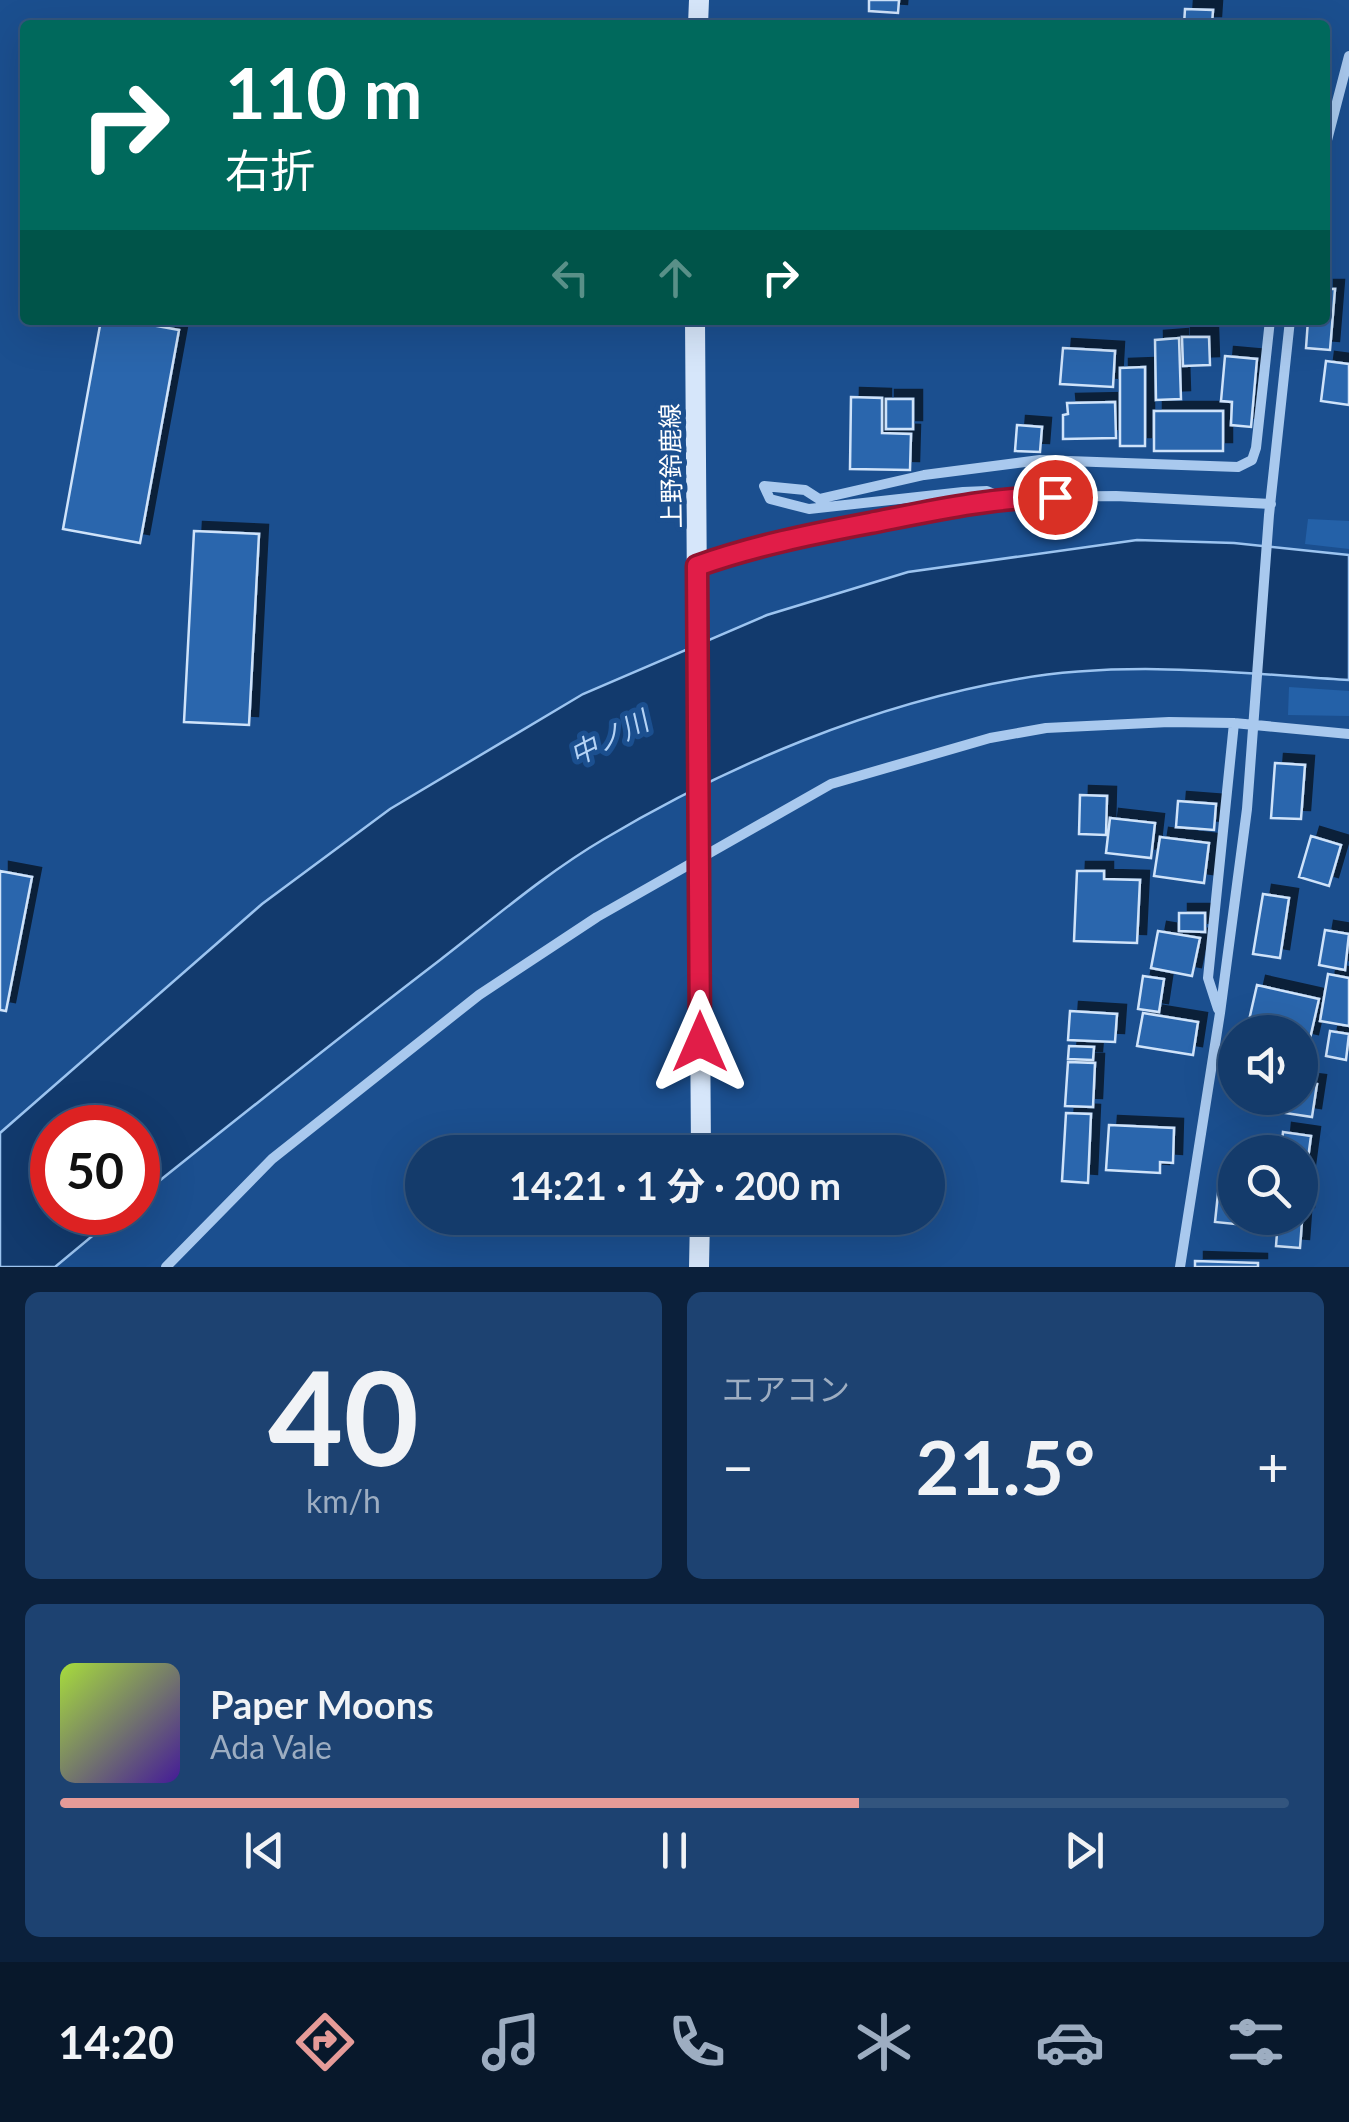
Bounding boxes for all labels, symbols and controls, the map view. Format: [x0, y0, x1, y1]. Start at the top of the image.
text: 110 m [225, 50, 422, 134]
icon: right [60, 60, 190, 190]
text: 右折 [225, 143, 315, 197]
icon: left [543, 250, 598, 305]
icon: ahead [648, 250, 703, 305]
icon: right [753, 250, 808, 305]
street label: 上野鈴鹿線 [654, 403, 686, 529]
pin [1013, 455, 1098, 540]
icon: arrive [1028, 470, 1083, 525]
water label: 中ノ川 [563, 702, 656, 771]
position arrow [648, 990, 752, 1094]
map controls [1218, 1015, 1318, 1235]
button: sound [1218, 1015, 1318, 1115]
speed limit sign: 50 [30, 1105, 160, 1235]
button: search [1218, 1135, 1318, 1235]
text: 14:21 · 1 分 · 200 m [509, 1162, 841, 1208]
text: 40 [268, 1338, 419, 1494]
text: エアコン [722, 1369, 850, 1408]
text: 21.5° [916, 1421, 1095, 1511]
text: − [722, 1433, 754, 1499]
text: + [1257, 1433, 1289, 1499]
text: km/h [306, 1481, 381, 1520]
text: Paper Moons [210, 1681, 434, 1727]
text: Ada Vale [210, 1727, 332, 1766]
icon: previous [237, 1823, 292, 1878]
icon: pause [647, 1823, 702, 1878]
icon: next [1057, 1823, 1112, 1878]
icon: directions [290, 2007, 360, 2077]
icon: music [476, 2007, 546, 2077]
icon: phone [662, 2007, 732, 2077]
icon: climate [849, 2007, 919, 2077]
icon: car [1035, 2007, 1105, 2077]
icon: filters [1221, 2007, 1291, 2077]
text: 14:20 [58, 2015, 174, 2069]

